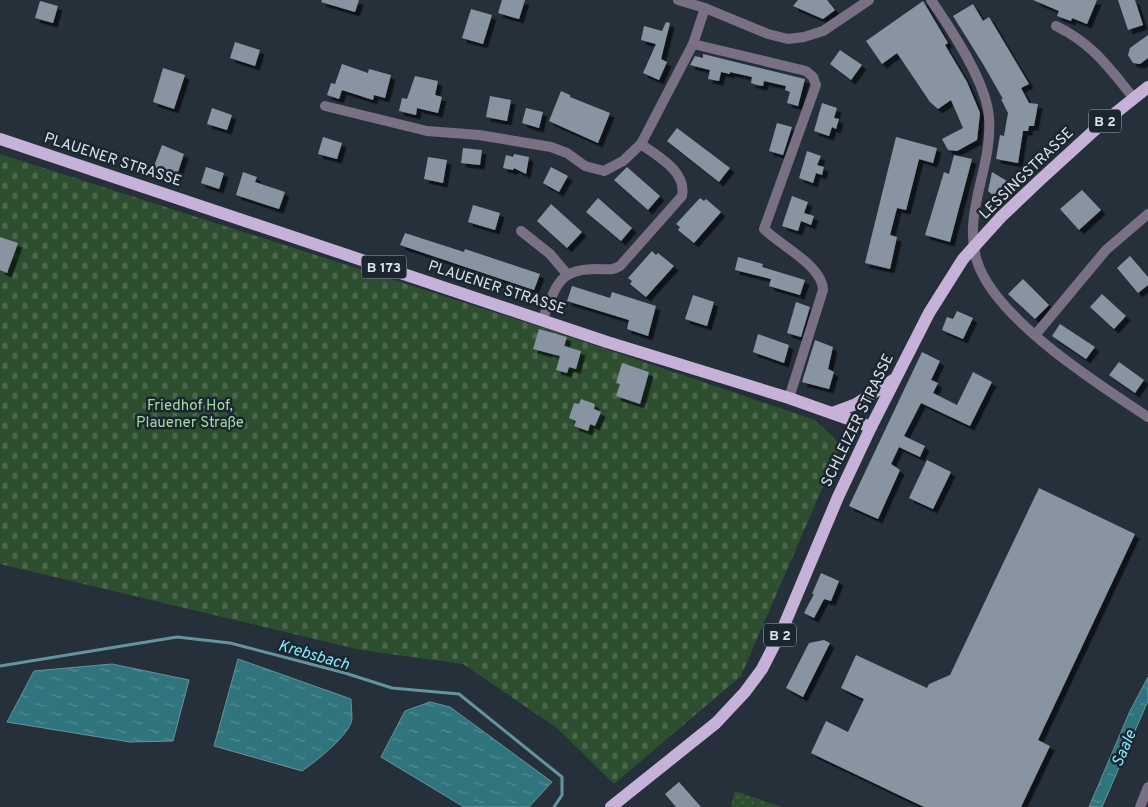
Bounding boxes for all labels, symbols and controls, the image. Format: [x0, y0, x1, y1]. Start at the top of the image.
road number: B 2 [1089, 110, 1121, 132]
street label: LESSINGSTRASSE [976, 124, 1078, 224]
street label: PLAUENER STRASSE [41, 129, 184, 192]
road number: B 173 [362, 256, 406, 278]
street label: PLAUENER STRASSE [425, 257, 568, 320]
street label: SCHLEIZER STRASSE [818, 351, 899, 490]
park label: Friedhof Hof, Plauener Straße [136, 397, 244, 433]
road number: B 2 [764, 624, 796, 646]
water label: Krebsbach [276, 636, 352, 676]
water label: Saale [1108, 727, 1142, 770]

